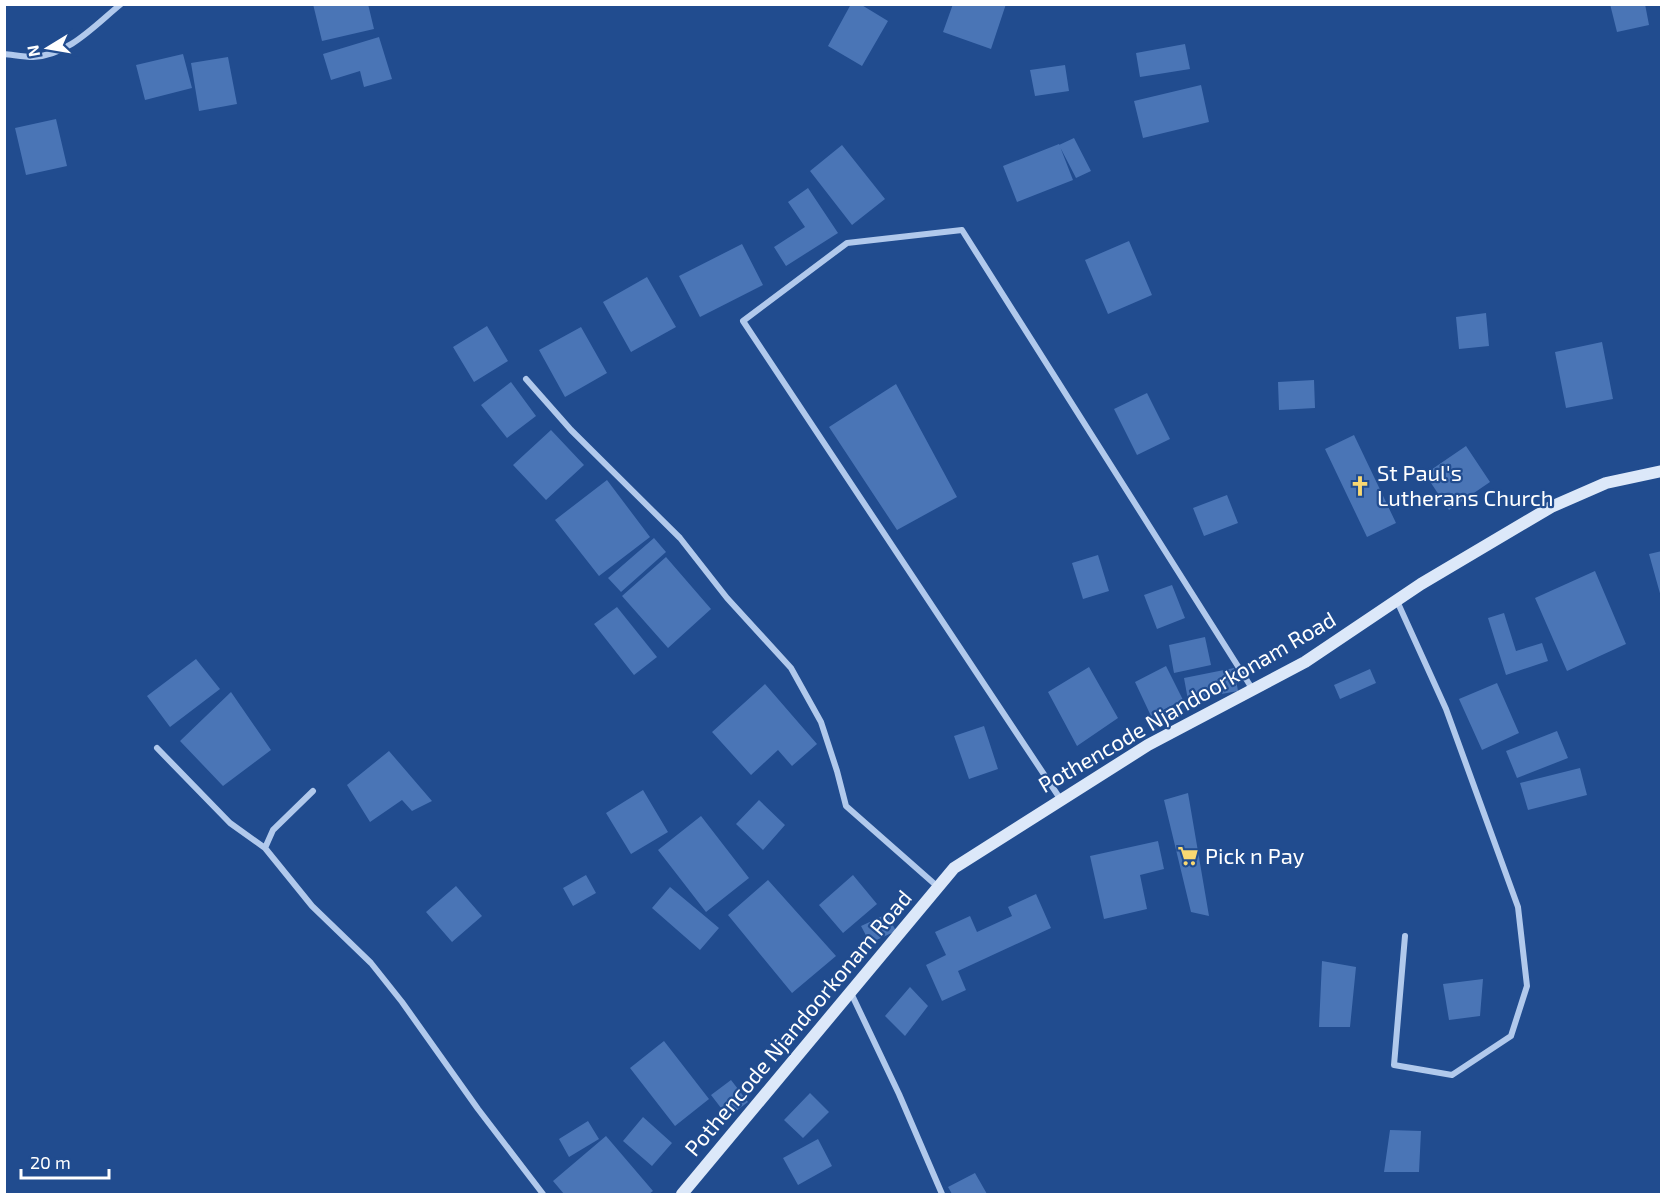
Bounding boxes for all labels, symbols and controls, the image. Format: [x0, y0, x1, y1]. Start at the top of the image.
north arrow [18, 18, 78, 78]
text: N [22, 43, 43, 58]
place label: St Paul's Lutherans Church [1377, 459, 1554, 510]
church icon: St Paul's Lutherans Church [1348, 474, 1372, 498]
street label: Pothencode Njandoorkonam Road [1033, 605, 1340, 798]
place label: Pick n Pay [1205, 842, 1305, 868]
supermarket icon: Pick n Pay [1176, 844, 1200, 868]
street label: Pothencode Njandoorkonam Road [678, 884, 917, 1161]
scale bar [21, 1142, 110, 1180]
text: 20 m [30, 1151, 71, 1173]

